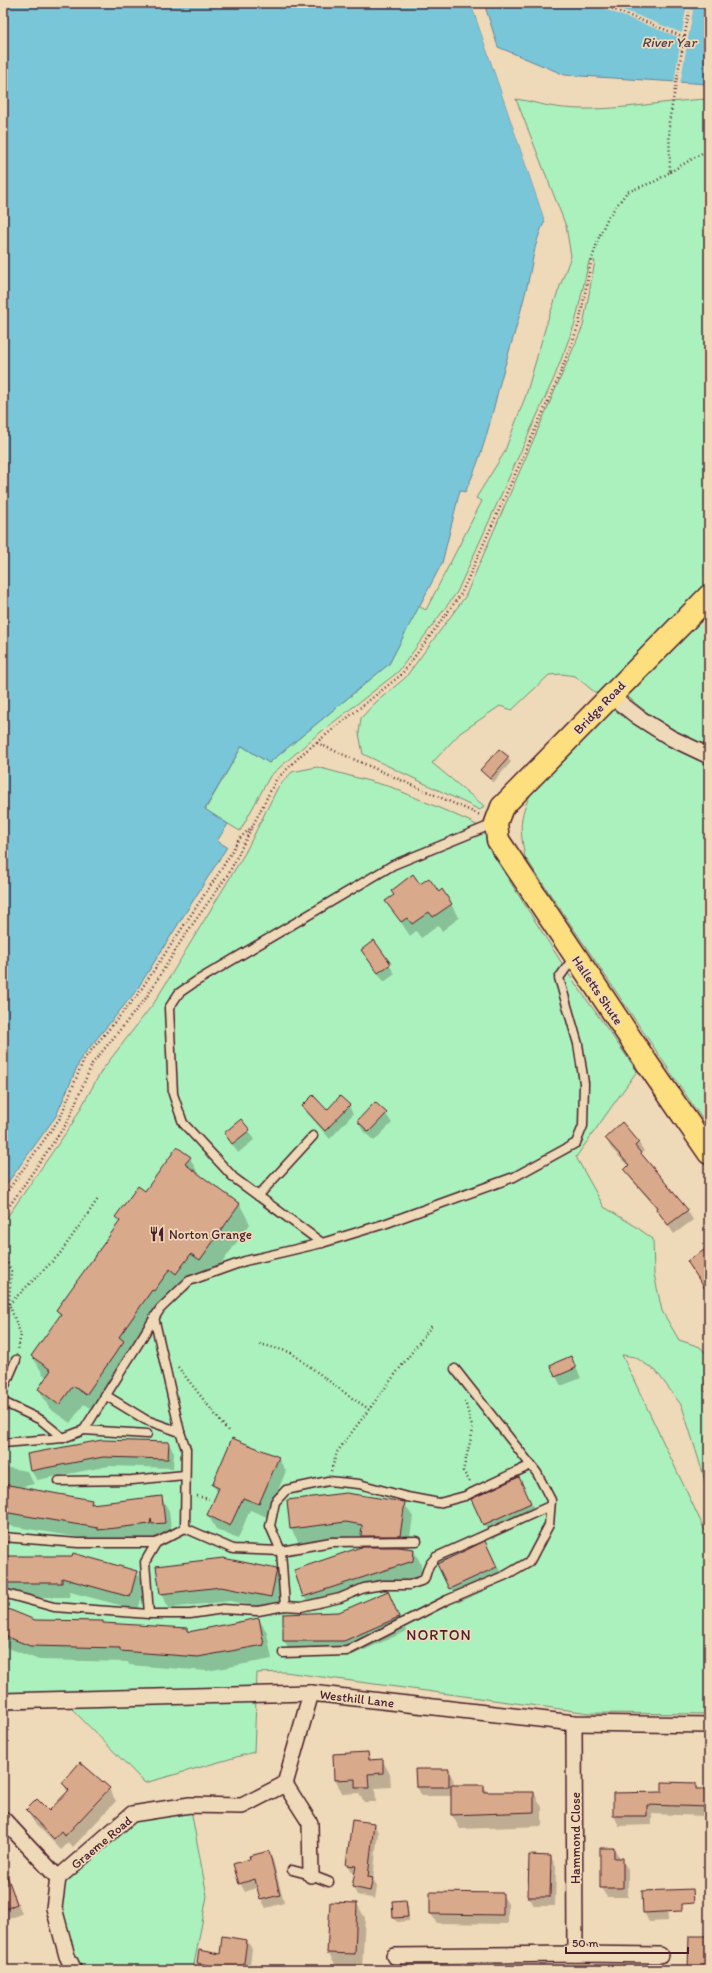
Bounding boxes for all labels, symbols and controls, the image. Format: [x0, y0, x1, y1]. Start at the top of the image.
water label: River Yar [642, 34, 698, 51]
street label: Bridge Road [570, 678, 628, 737]
street label: Halletts Shute [569, 953, 626, 1028]
restaurant icon: Norton Grange [148, 1225, 166, 1243]
place label: Norton Grange [169, 1227, 252, 1242]
district label: NORTON [406, 1626, 472, 1644]
street label: Westhill Lane [319, 1686, 395, 1711]
street label: Hammond Close [568, 1792, 583, 1884]
street label: Graeme Road [68, 1813, 135, 1872]
scale bar [566, 1929, 688, 1955]
text: 50 m [572, 1936, 598, 1950]

